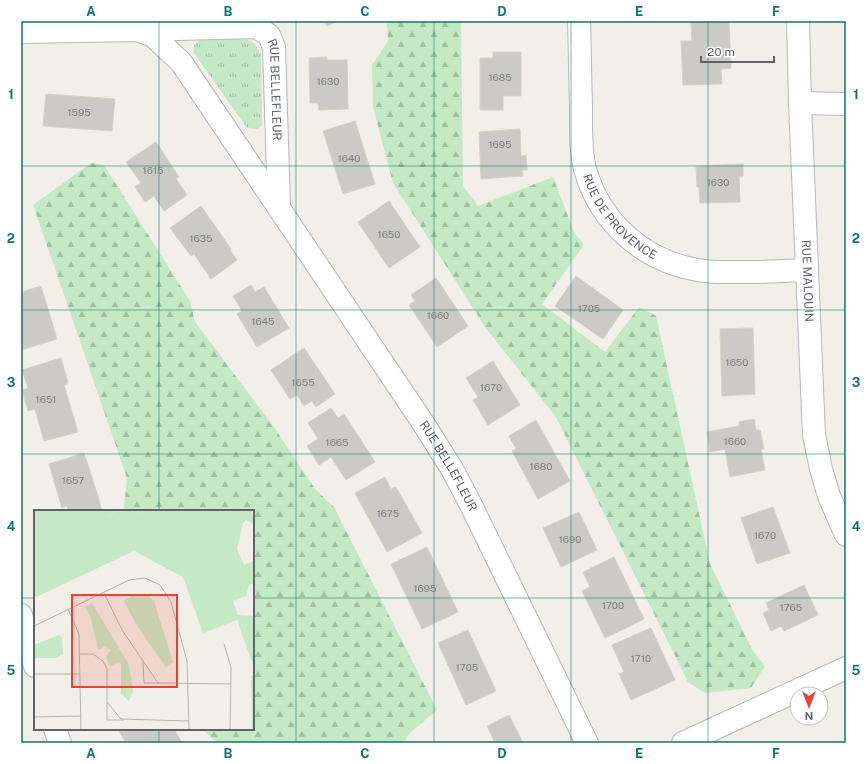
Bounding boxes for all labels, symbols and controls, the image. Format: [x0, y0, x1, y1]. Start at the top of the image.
text: A [86, 4, 96, 19]
text: B [224, 4, 233, 19]
text: C [360, 4, 370, 19]
text: D [497, 4, 507, 19]
text: E [635, 4, 643, 19]
text: F [772, 4, 780, 19]
street label: RUE BELLEFLEUR [264, 37, 284, 141]
scale bar [701, 38, 774, 64]
text: 20 m [707, 45, 735, 59]
house number: 1685 [488, 71, 512, 83]
house number: 1630 [317, 75, 339, 87]
text: 1 [8, 87, 14, 102]
text: 1 [853, 87, 859, 102]
house number: 1595 [67, 106, 91, 118]
house number: 1695 [489, 138, 511, 150]
house number: 1640 [338, 152, 360, 164]
house number: 1615 [143, 164, 163, 176]
street label: RUE DE PROVENCE [580, 172, 659, 262]
house number: 1630 [707, 176, 729, 188]
house number: 1650 [378, 228, 400, 240]
text: 2 [7, 231, 15, 246]
text: 2 [852, 231, 860, 246]
house number: 1635 [190, 232, 212, 244]
street label: RUE MALOUIN [799, 240, 816, 322]
house number: 1705 [578, 302, 600, 314]
house number: 1660 [427, 309, 449, 321]
house number: 1645 [252, 315, 274, 327]
house number: 1650 [726, 356, 748, 368]
text: 3 [7, 375, 16, 390]
text: 3 [852, 375, 861, 390]
house number: 1655 [291, 376, 315, 388]
house number: 1670 [480, 381, 502, 393]
house number: 1651 [36, 393, 56, 405]
street label: RUE BELLEFLEUR [417, 418, 480, 513]
house number: 1660 [724, 435, 746, 447]
house number: 1665 [326, 436, 348, 448]
house number: 1680 [530, 460, 552, 472]
house number: 1657 [62, 474, 84, 486]
house number: 1675 [377, 507, 399, 519]
inset map [34, 510, 254, 730]
text: 4 [7, 519, 16, 534]
text: 4 [852, 519, 861, 534]
house number: 1670 [754, 529, 776, 541]
house number: 1690 [559, 533, 581, 545]
house number: 1695 [414, 582, 436, 594]
house number: 1700 [602, 599, 624, 611]
house number: 1765 [780, 601, 802, 613]
house number: 1710 [631, 652, 651, 664]
house number: 1705 [456, 661, 478, 673]
text: 5 [7, 663, 16, 678]
text: 5 [852, 663, 861, 678]
north arrow [789, 686, 829, 726]
text: N [805, 710, 813, 722]
text: A [86, 746, 96, 761]
text: B [224, 746, 233, 761]
text: C [360, 746, 370, 761]
text: D [497, 746, 507, 761]
text: E [635, 746, 643, 761]
text: F [772, 746, 780, 761]

